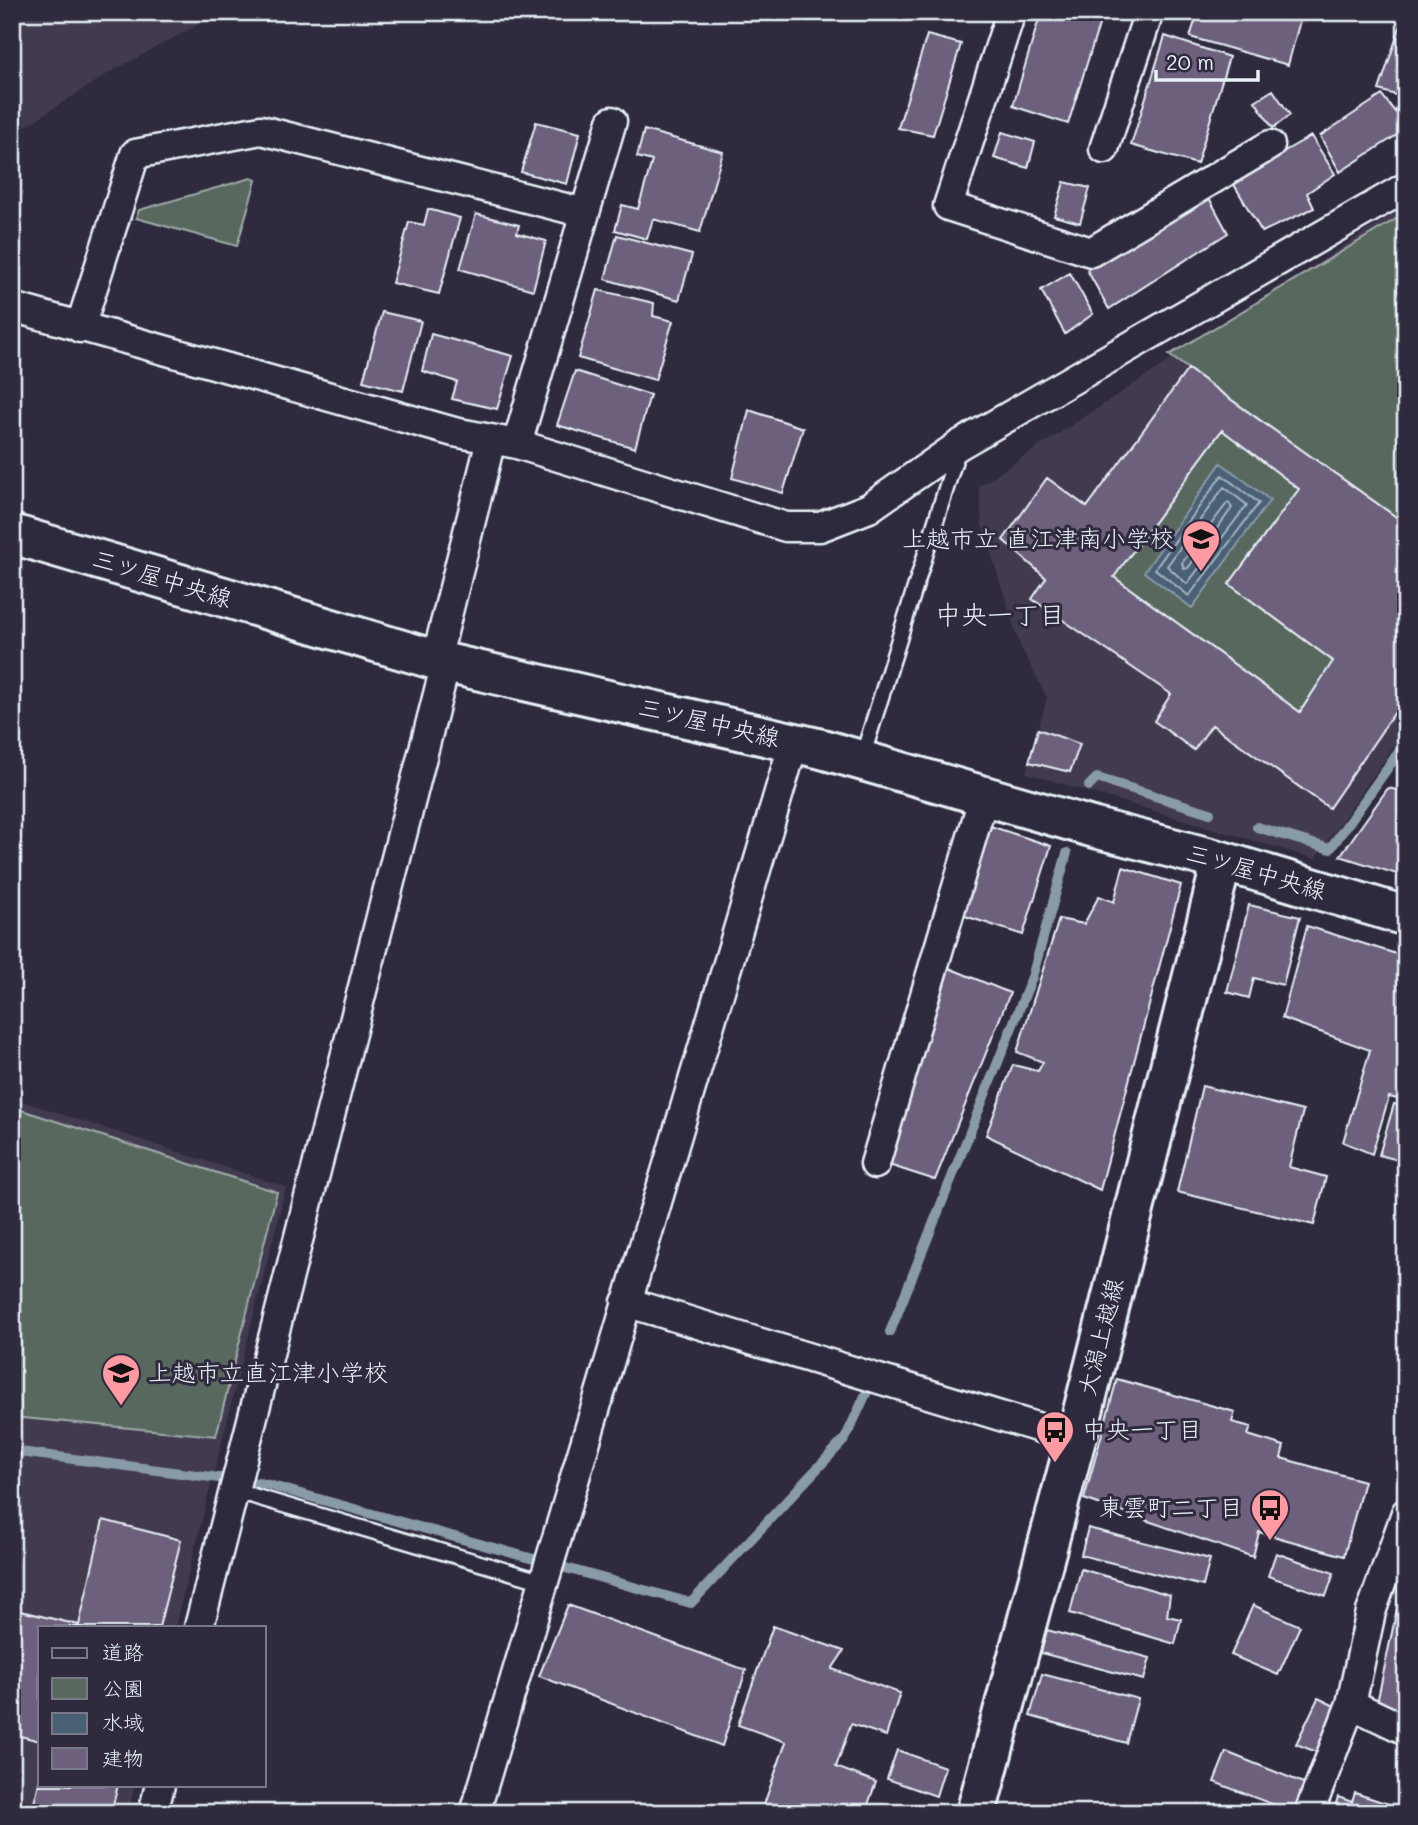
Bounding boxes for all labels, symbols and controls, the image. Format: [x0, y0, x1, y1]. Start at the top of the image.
scale bar [1156, 38, 1257, 82]
text: 20 m [1166, 48, 1214, 75]
school or university icon: 上越市立 直江津南小学校 [1180, 518, 1222, 573]
place label: 上越市立 直江津南小学校 [902, 522, 1174, 553]
street label: 三ツ屋中央線 [89, 542, 236, 613]
district label: 中央一丁目 [935, 597, 1065, 631]
street label: 三ツ屋中央線 [636, 690, 783, 753]
street label: 三ツ屋中央線 [1183, 836, 1330, 905]
street label: 大潟上越線 [1070, 1275, 1129, 1399]
school or university icon: 上越市立直江津小学校 [100, 1352, 142, 1407]
place label: 上越市立直江津小学校 [148, 1356, 388, 1387]
bus stop icon: 中央一丁目 [1034, 1409, 1076, 1464]
place label: 中央一丁目 [1082, 1413, 1202, 1444]
bus stop icon: 東雲町二丁目 [1249, 1487, 1291, 1542]
place label: 東雲町二丁目 [1099, 1491, 1243, 1522]
legend [38, 1626, 266, 1786]
text: 道路 [102, 1638, 144, 1665]
text: 公園 [102, 1674, 144, 1701]
text: 水域 [102, 1708, 144, 1735]
text: 建物 [102, 1744, 144, 1771]

